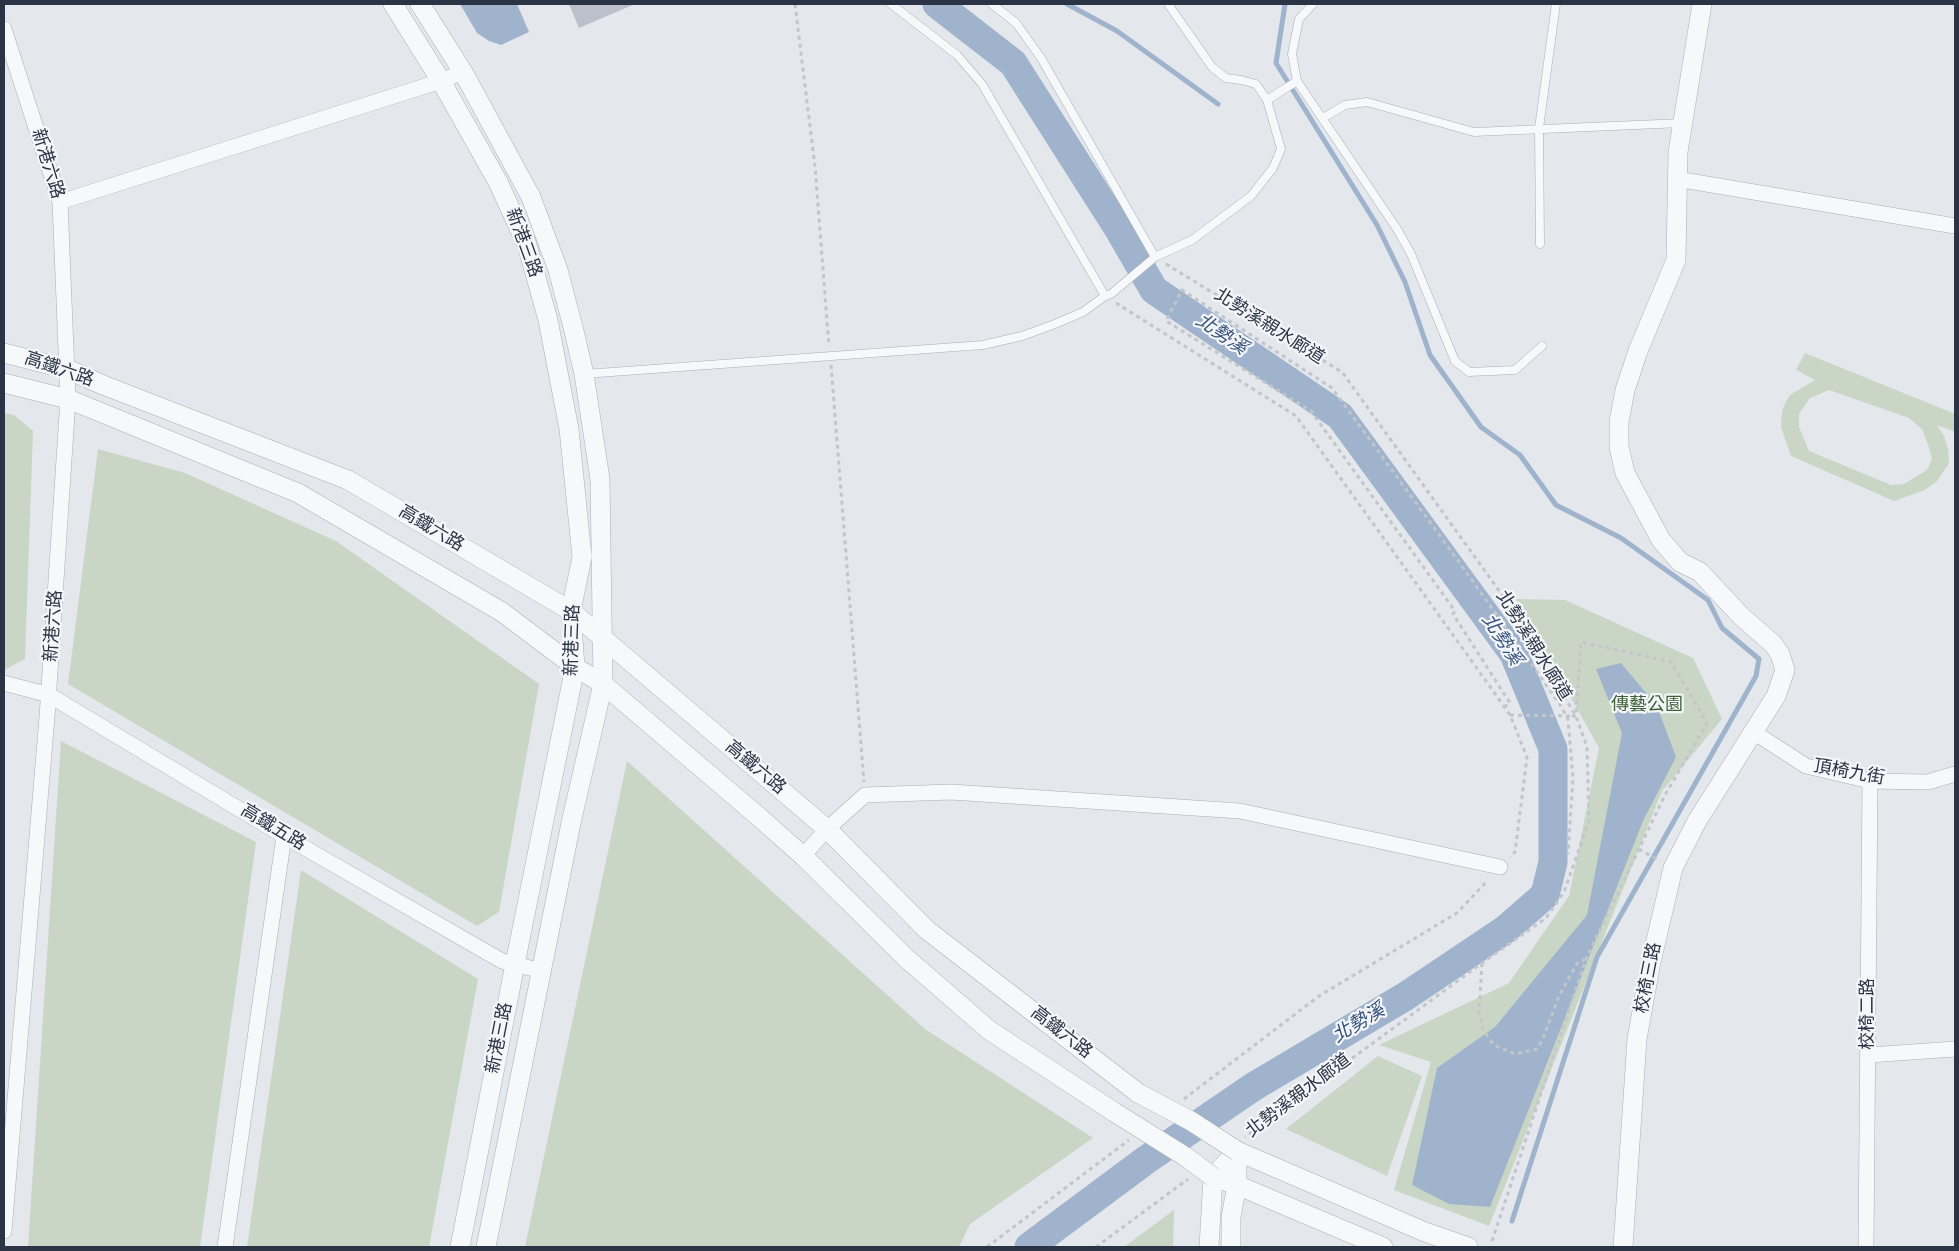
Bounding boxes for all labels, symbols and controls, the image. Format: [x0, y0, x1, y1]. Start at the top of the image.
street label: 新港六路 [26, 126, 68, 202]
street label: 新港三路 [501, 205, 545, 281]
street label: 北勢溪親水廊道 [1210, 284, 1328, 370]
water label: 北勢溪 [1191, 310, 1251, 360]
street label: 高鐵六路 [21, 348, 97, 392]
street label: 高鐵六路 [395, 501, 467, 557]
street label: 北勢溪親水廊道 [1490, 587, 1576, 705]
street label: 新港六路 [41, 589, 67, 663]
street label: 新港三路 [561, 604, 585, 676]
water label: 北勢溪 [1476, 610, 1526, 670]
park label: 傳藝公園 [1611, 695, 1683, 717]
street label: 高鐵六路 [720, 737, 790, 799]
street label: 頂椅九街 [1812, 756, 1886, 790]
street label: 高鐵五路 [237, 800, 309, 856]
street label: 校椅三路 [1632, 941, 1666, 1015]
street label: 校椅二路 [1858, 978, 1880, 1050]
water label: 北勢溪 [1329, 1000, 1389, 1048]
street label: 新港三路 [483, 1001, 517, 1075]
street label: 高鐵六路 [1026, 1002, 1096, 1064]
street label: 北勢溪親水廊道 [1242, 1049, 1356, 1143]

